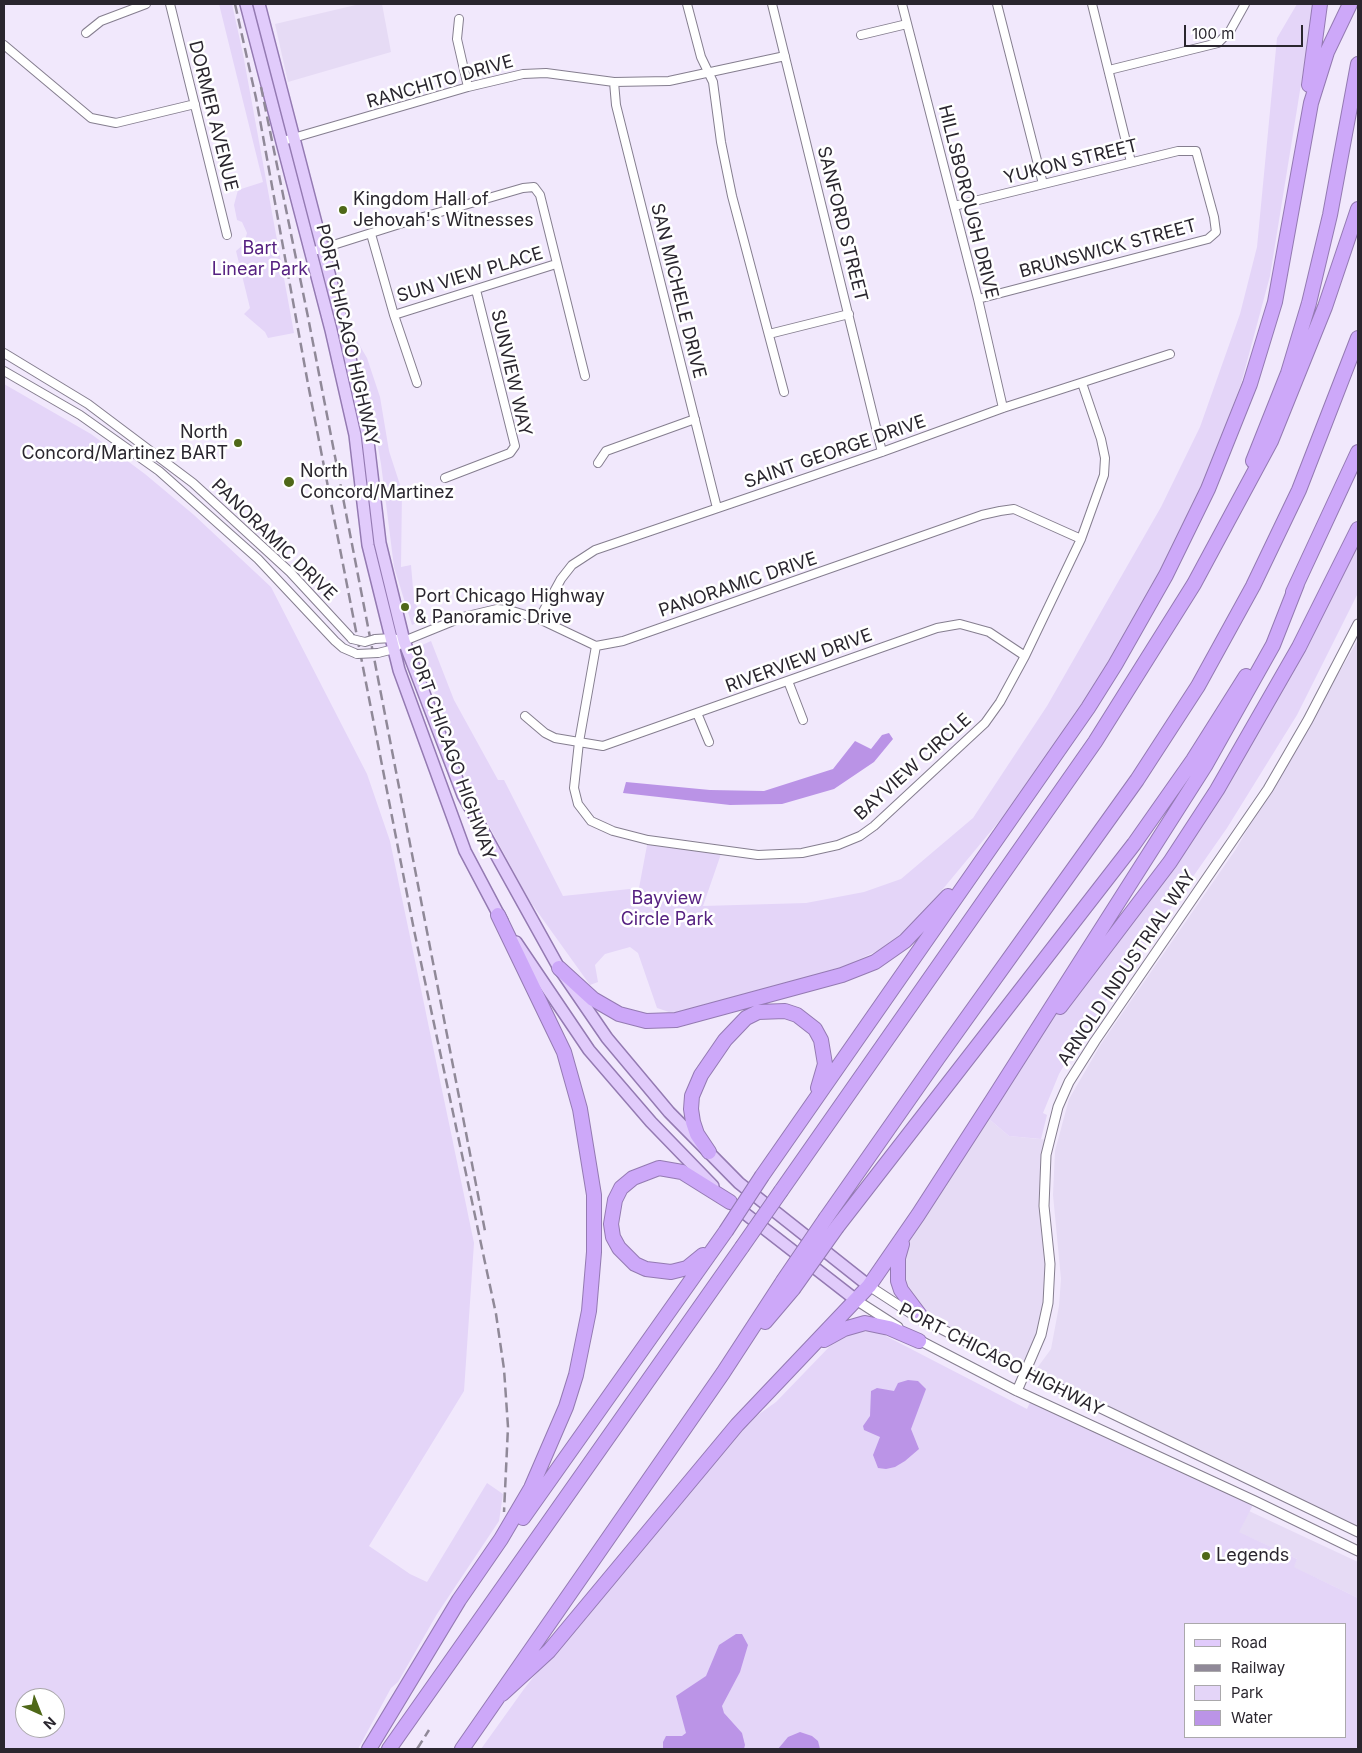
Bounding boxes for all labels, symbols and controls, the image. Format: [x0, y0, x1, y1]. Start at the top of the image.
scale bar [1187, 15, 1306, 47]
text: 100 m [1192, 24, 1234, 43]
street label: DORMER AVENUE [184, 39, 242, 193]
street label: RANCHITO DRIVE [364, 51, 516, 113]
street label: HILLSBOROUGH DRIVE [933, 103, 1003, 301]
street label: YUKON STREET [1002, 135, 1140, 189]
street label: SANFORD STREET [812, 144, 872, 304]
place label: Kingdom Hall of Jehovah's Witnesses [353, 189, 534, 232]
street label: SAN MICHELE DRIVE [646, 201, 710, 381]
marker: Kingdom Hall of Jehovah's Witnesses [337, 204, 349, 216]
street label: BRUNSWICK STREET [1017, 215, 1199, 283]
street label: PORT CHICAGO HIGHWAY [311, 222, 383, 448]
park label: Bart Linear Park [212, 238, 308, 280]
street label: SUN VIEW PLACE [394, 242, 546, 308]
street label: SUNVIEW WAY [486, 308, 536, 438]
street label: SAINT GEORGE DRIVE [741, 411, 929, 493]
place label: North Concord/Martinez BART [21, 422, 228, 464]
marker: North Concord/Martinez BART [232, 437, 244, 449]
place label: North Concord/Martinez [300, 461, 454, 504]
street label: PANORAMIC DRIVE [207, 475, 341, 605]
marker: North Concord/Martinez [282, 475, 296, 489]
street label: PANORAMIC DRIVE [656, 548, 820, 622]
place label: Port Chicago Highway & Panoramic Drive [415, 586, 605, 628]
marker: Port Chicago Highway & Panoramic Drive [399, 601, 411, 613]
street label: RIVERVIEW DRIVE [723, 624, 875, 698]
street label: PORT CHICAGO HIGHWAY [402, 643, 500, 863]
street label: BAYVIEW CIRCLE [850, 709, 976, 825]
street label: ARNOLD INDUSTRIAL WAY [1053, 866, 1201, 1070]
park label: Bayview Circle Park [621, 888, 713, 931]
street label: PORT CHICAGO HIGHWAY [895, 1299, 1107, 1421]
place label: Legends [1216, 1545, 1289, 1567]
marker: Legends [1200, 1550, 1212, 1562]
legend [1184, 1623, 1347, 1738]
text: Road [1231, 1633, 1267, 1652]
text: Railway [1231, 1658, 1285, 1677]
text: Park [1231, 1683, 1263, 1702]
north arrow [15, 1688, 65, 1738]
text: Water [1231, 1708, 1273, 1727]
text: N [40, 1714, 60, 1733]

